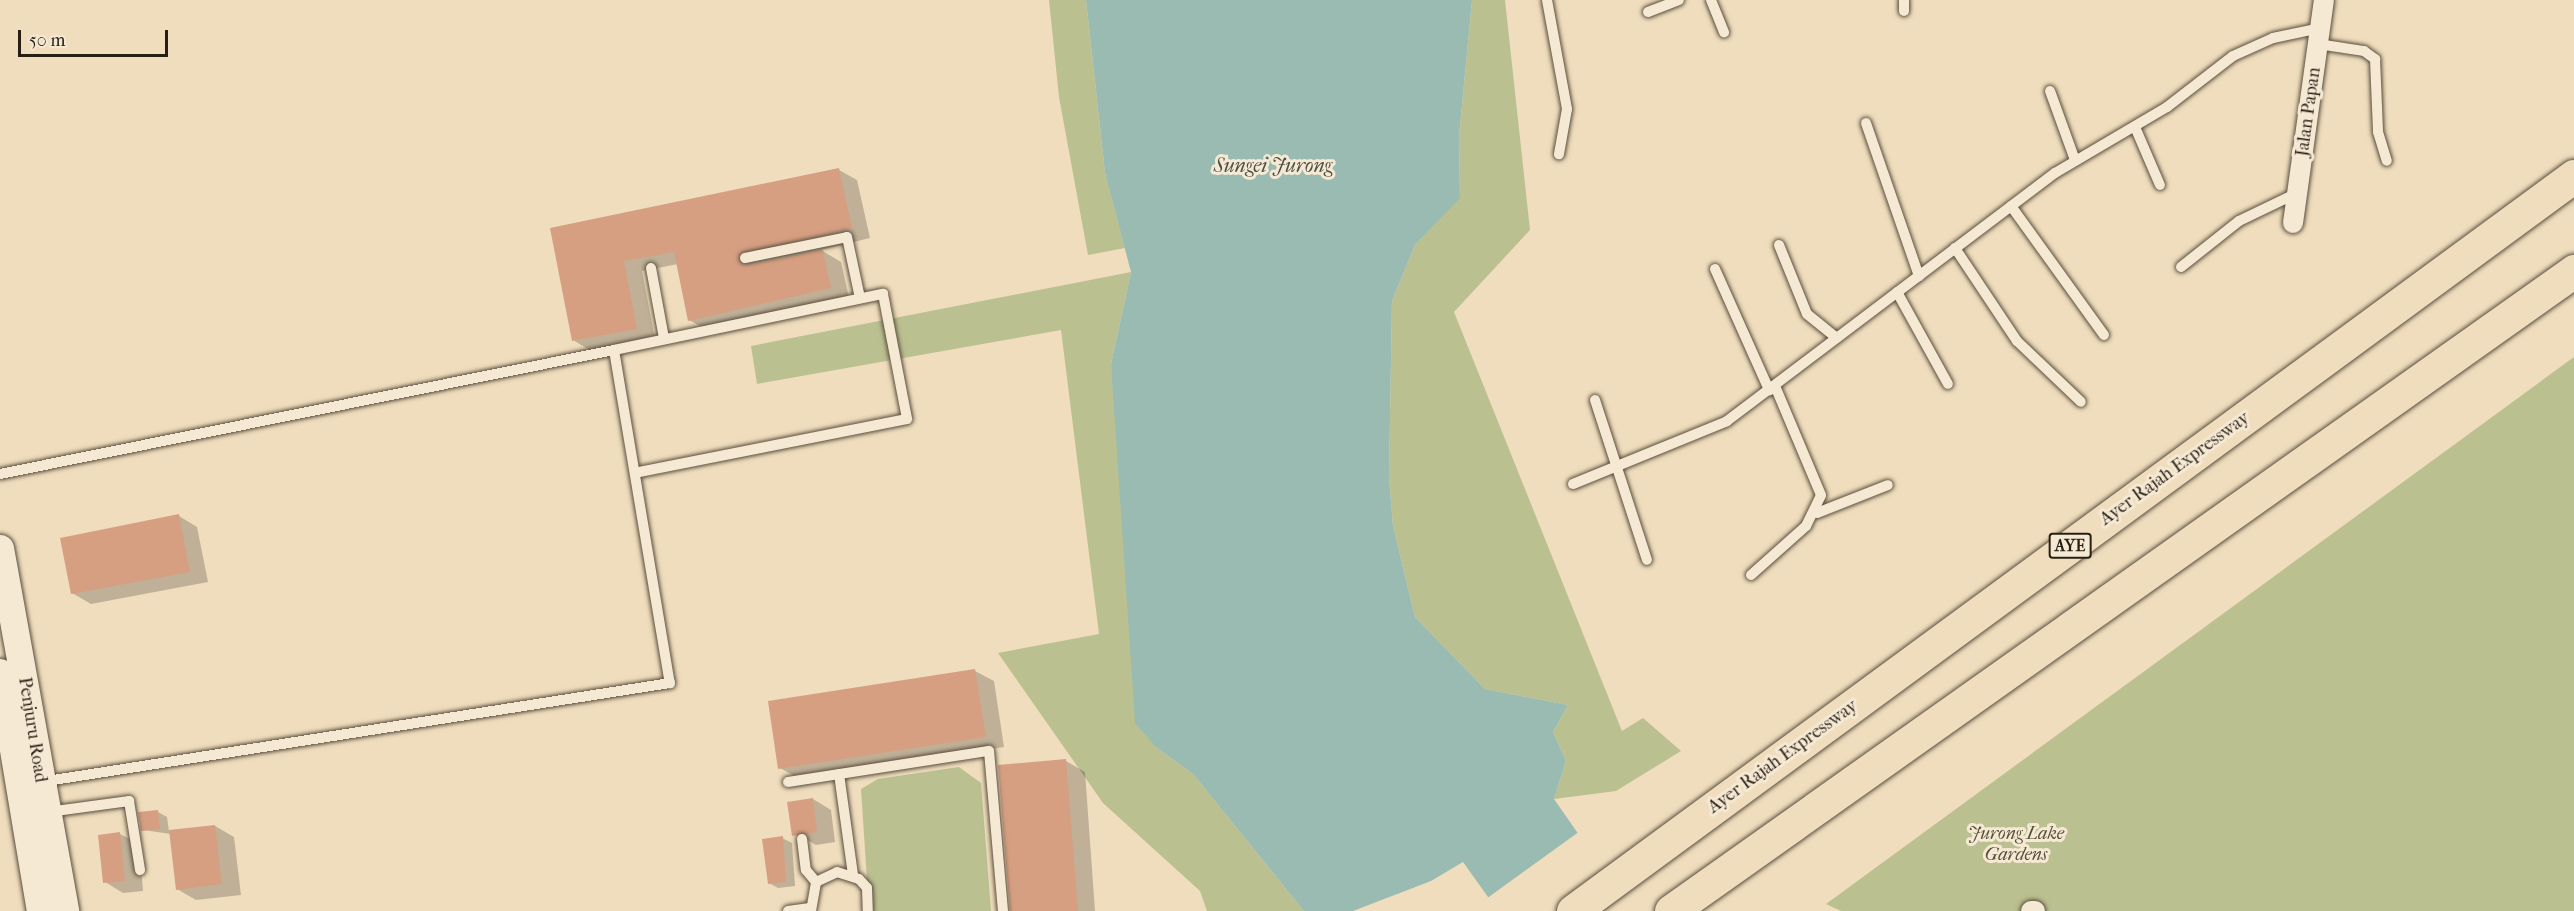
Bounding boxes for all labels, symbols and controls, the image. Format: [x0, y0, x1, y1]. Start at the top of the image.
scale bar [21, 18, 171, 56]
text: 50 m [29, 30, 65, 51]
street label: Jalan Papan [2292, 66, 2326, 158]
water label: Sungei Jurong [1214, 153, 1332, 177]
street label: Ayer Rajah Expressway [2096, 407, 2254, 531]
road number: AYE [2048, 533, 2092, 559]
street label: Penjuru Road [13, 676, 51, 784]
street label: Ayer Rajah Expressway [1704, 695, 1862, 819]
park label: Jurong Lake Gardens [1968, 824, 2064, 866]

